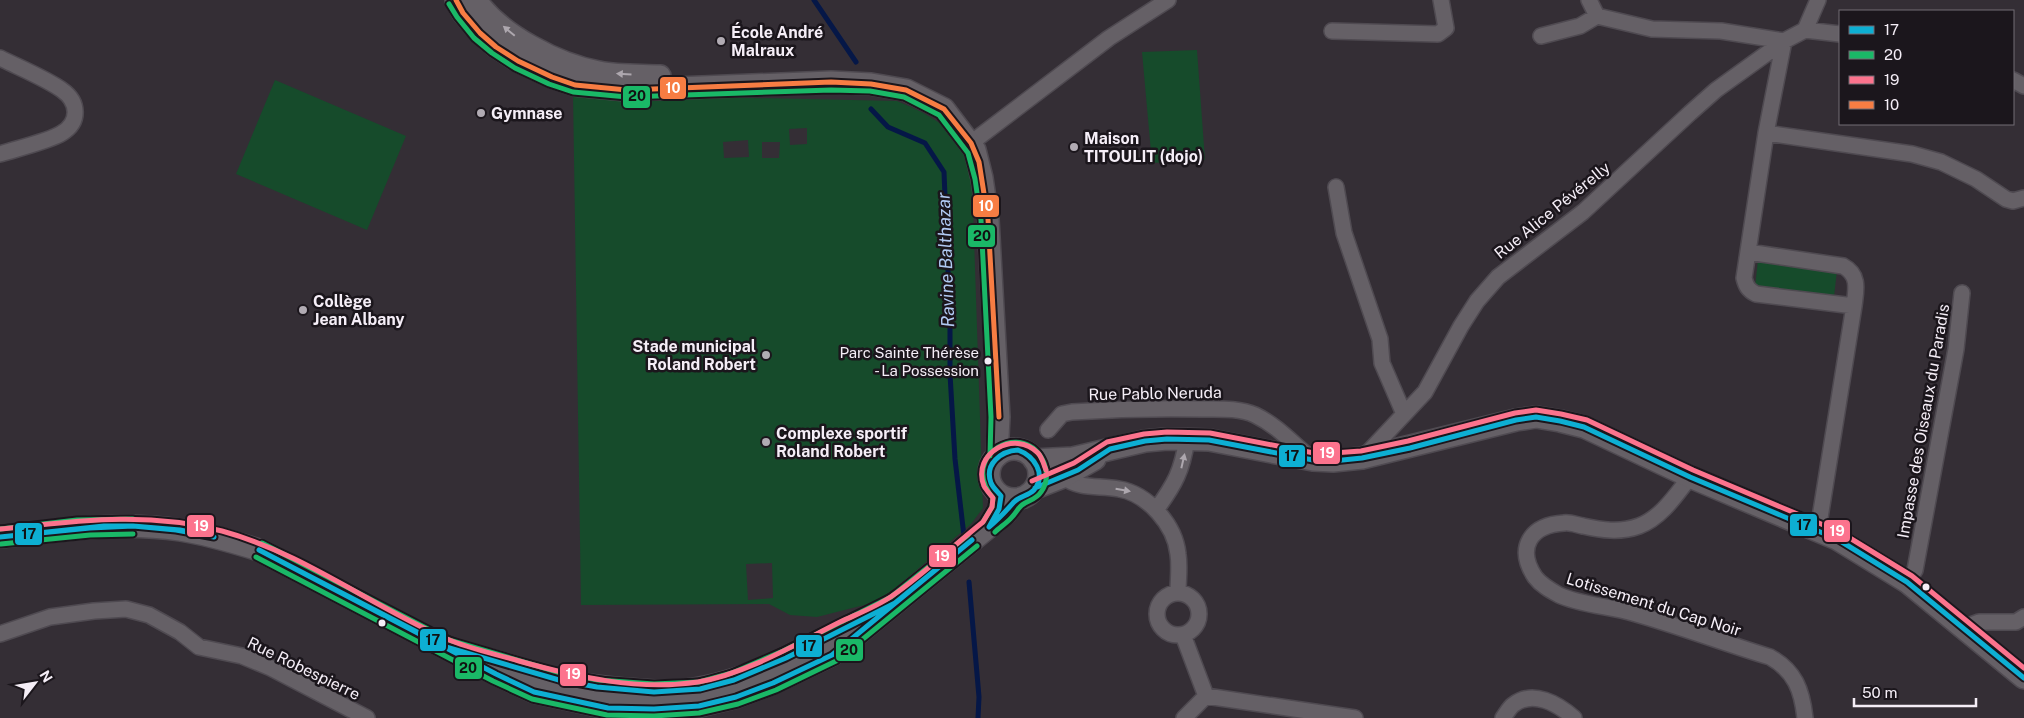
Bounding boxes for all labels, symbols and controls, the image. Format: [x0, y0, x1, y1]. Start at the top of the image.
legend [1839, 10, 2014, 125]
text: 17 [1884, 21, 1899, 38]
place label: École André Malraux [731, 22, 823, 60]
one-way arrow [503, 26, 516, 37]
marker: École André Malraux [715, 35, 727, 47]
text: 20 [1884, 46, 1902, 63]
one-way arrow [615, 70, 631, 78]
text: 19 [1884, 71, 1899, 88]
line badge: 10 [659, 76, 687, 100]
text: 10 [665, 80, 681, 96]
line badge: 20 [622, 85, 651, 109]
text: 20 [628, 88, 646, 104]
text: 10 [1884, 96, 1899, 113]
place label: Gymnase [491, 104, 563, 123]
marker: Gymnase [475, 107, 487, 119]
place label: Maison TITOULIT (dojo) [1084, 129, 1203, 166]
marker: Maison TITOULIT (dojo) [1068, 141, 1080, 153]
street label: Rue Alice Pévérelly [1491, 158, 1614, 263]
water label: Ravine Balthazar [933, 192, 958, 328]
line badge: 10 [972, 194, 1000, 218]
text: 10 [978, 198, 994, 214]
line badge: 20 [967, 224, 996, 248]
text: 20 [973, 228, 991, 244]
place label: Collège Jean Albany [313, 292, 405, 329]
street label: Impasse des Oiseaux du Paradis [1894, 303, 1953, 540]
marker: Collège Jean Albany [297, 304, 309, 316]
place label: Stade municipal Roland Robert [632, 337, 756, 374]
place label: Parc Sainte Thérèse - La Possession [839, 344, 979, 379]
marker: Stade municipal Roland Robert [760, 349, 772, 361]
marker: Parc Sainte Thérèse - La Possession [983, 356, 993, 366]
street label: Rue Pablo Neruda [1088, 383, 1222, 404]
place label: Complexe sportif Roland Robert [776, 424, 908, 461]
marker: Complexe sportif Roland Robert [760, 436, 772, 448]
line badge: 19 [1312, 441, 1341, 465]
line badge: 17 [1278, 444, 1306, 468]
text: 19 [1319, 445, 1335, 461]
text: 17 [1285, 448, 1300, 464]
one-way arrow [1179, 453, 1187, 468]
one-way arrow [1115, 486, 1131, 494]
line badge: 17 [1789, 513, 1818, 537]
line badge: 19 [186, 514, 215, 538]
text: 17 [1797, 517, 1812, 533]
text: 19 [193, 518, 209, 534]
line badge: 19 [1823, 519, 1851, 543]
line badge: 17 [14, 522, 43, 546]
text: 19 [1829, 523, 1845, 539]
text: 17 [22, 526, 37, 542]
line badge: 19 [928, 544, 957, 568]
text: 19 [934, 548, 950, 564]
street label: Lotissement du Cap Noir [1564, 569, 1744, 640]
unlabelled marker [1921, 582, 1931, 592]
unlabelled marker [377, 618, 387, 628]
line badge: 17 [419, 628, 447, 652]
text: 17 [426, 632, 441, 648]
street label: Rue Robespierre [244, 633, 363, 704]
line badge: 17 [795, 634, 823, 658]
text: 17 [802, 638, 817, 654]
line badge: 20 [835, 638, 864, 662]
text: 20 [840, 642, 858, 658]
line badge: 20 [454, 656, 483, 680]
north arrow [10, 658, 60, 708]
text: 20 [459, 660, 477, 676]
line badge: 19 [559, 663, 587, 687]
text: 19 [565, 666, 581, 682]
text: N [36, 667, 56, 685]
scale bar [1854, 676, 1976, 708]
text: 50 m [1862, 684, 1897, 701]

